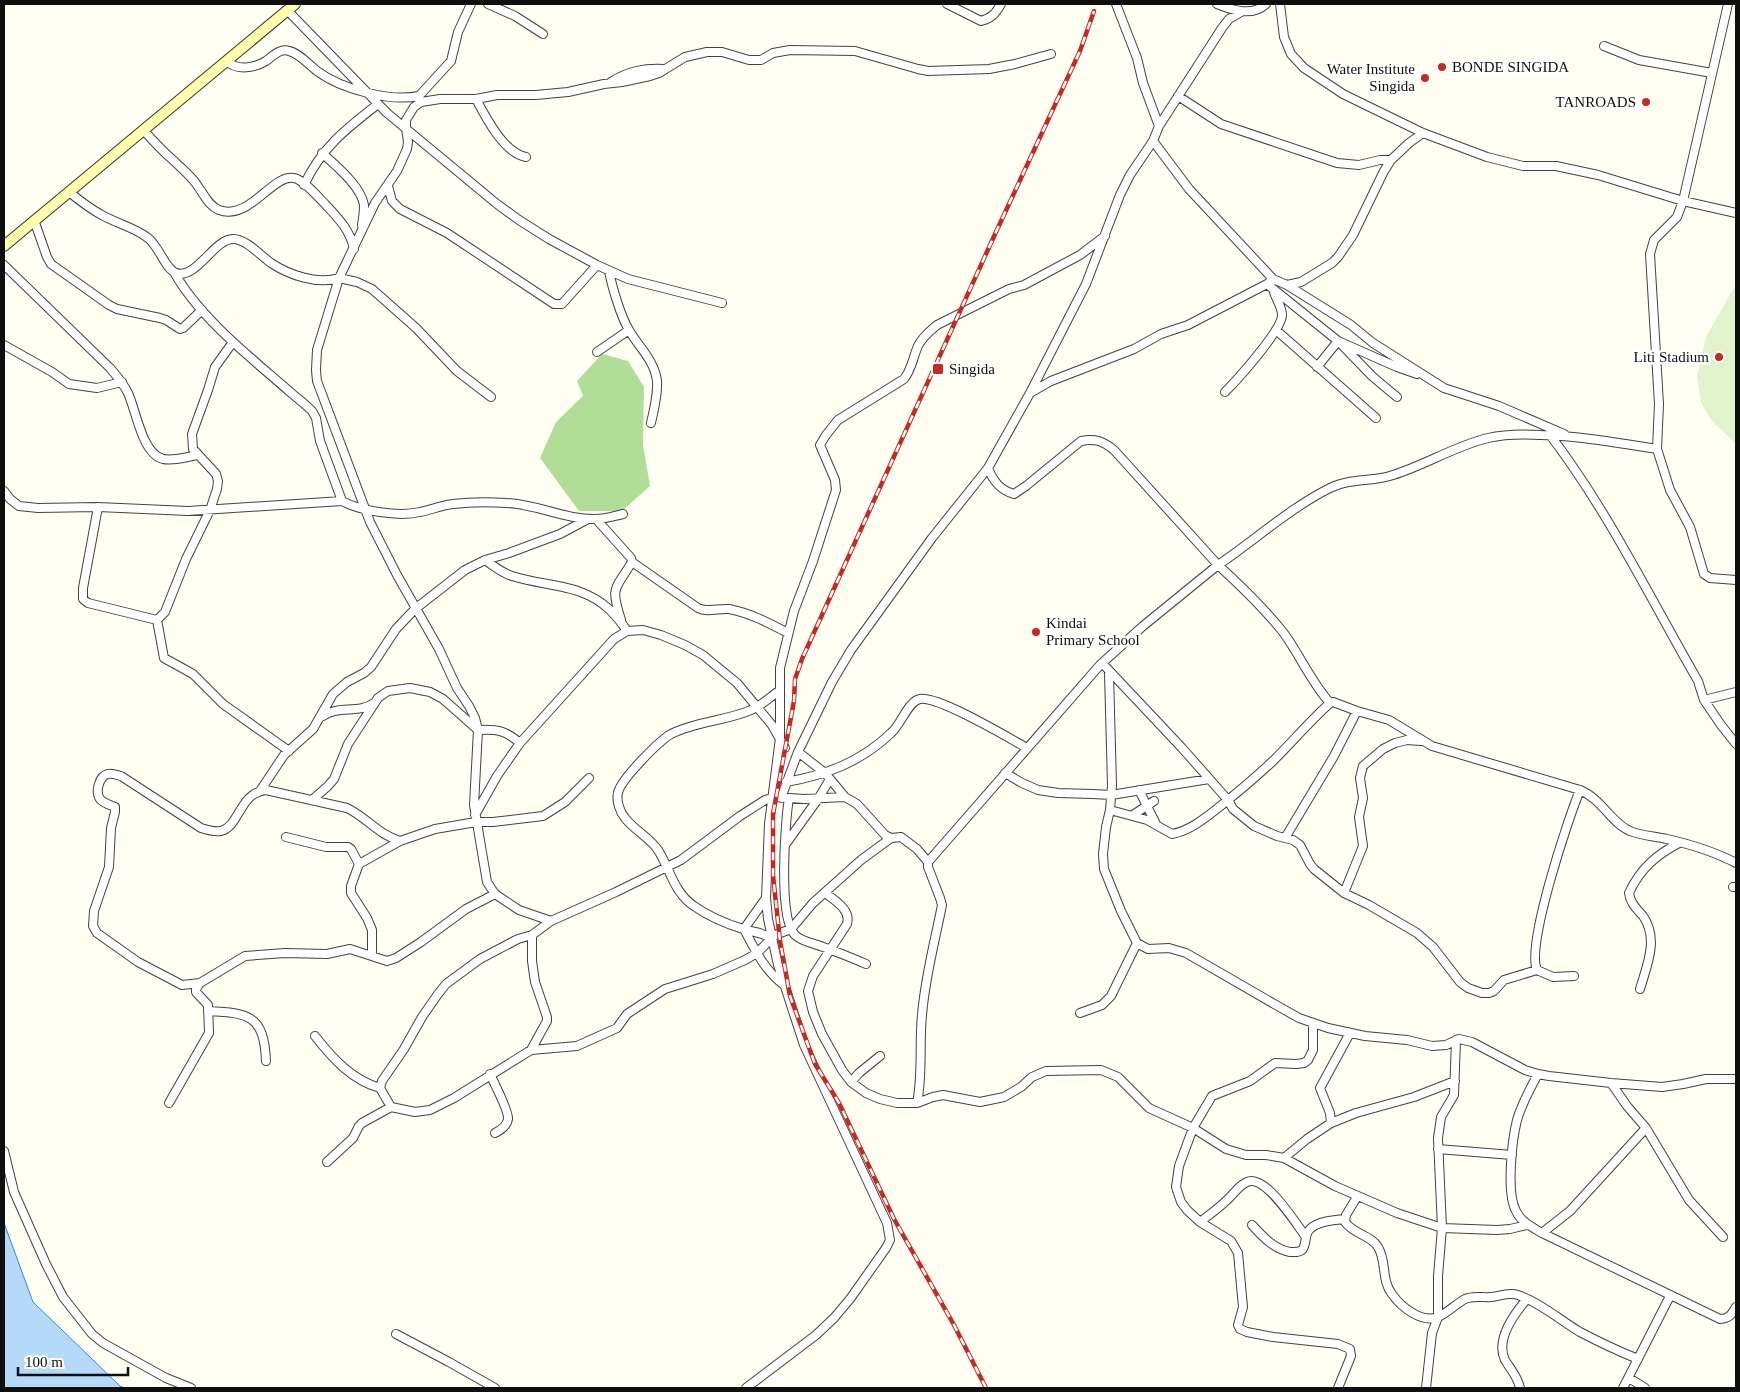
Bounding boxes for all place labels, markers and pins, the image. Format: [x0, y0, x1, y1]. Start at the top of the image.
place label: BONDE SINGIDA [1452, 59, 1569, 75]
place label: Water Institute Singida [1327, 61, 1415, 94]
marker: BONDE SINGIDA [1436, 61, 1448, 73]
marker: Water Institute Singida [1419, 72, 1431, 84]
place label: TANROADS [1556, 94, 1636, 110]
marker: TANROADS [1640, 96, 1652, 108]
place label: Liti Stadium [1634, 349, 1709, 365]
marker: Liti Stadium [1713, 351, 1725, 363]
place label: Singida [949, 361, 995, 377]
marker: Singida [931, 362, 945, 376]
place label: Kindai Primary School [1046, 615, 1140, 648]
marker: Kindai Primary School [1030, 626, 1042, 638]

